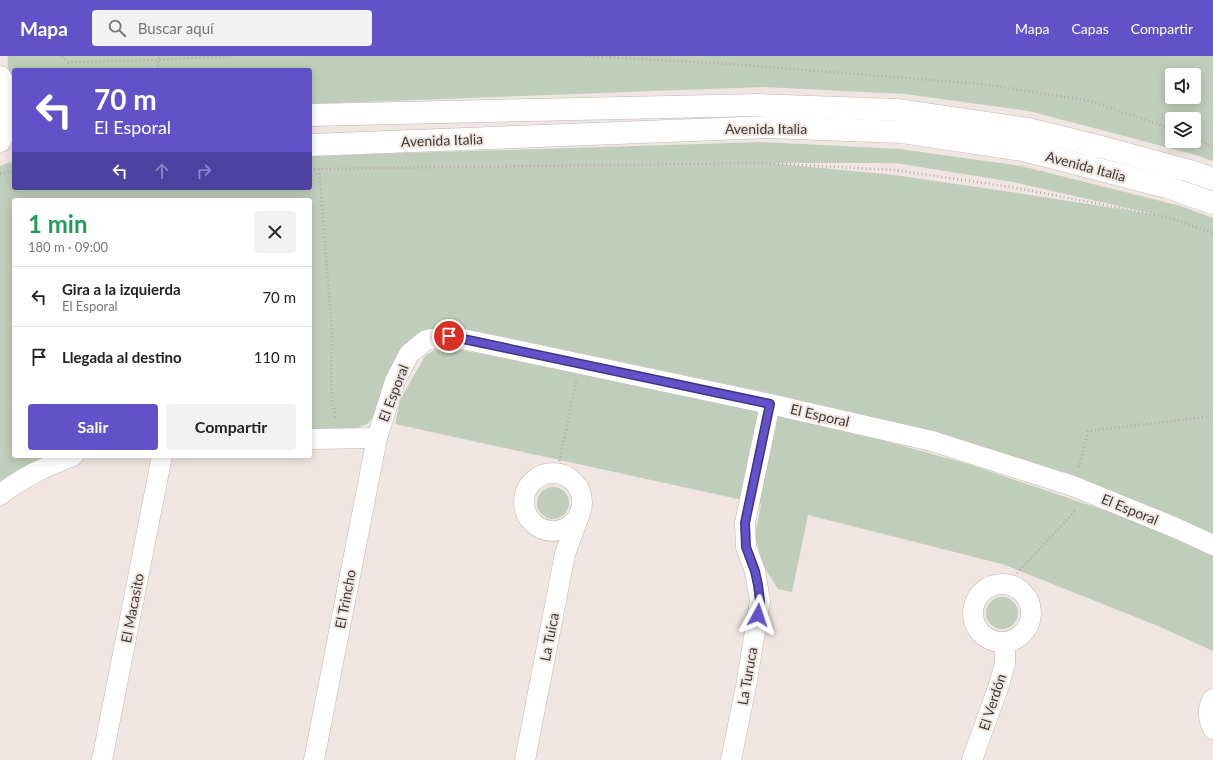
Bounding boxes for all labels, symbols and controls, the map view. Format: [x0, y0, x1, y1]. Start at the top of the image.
search box [92, 10, 372, 46]
text: Mapa [20, 17, 68, 40]
icon: search [106, 17, 128, 39]
text: Buscar aquí [138, 19, 214, 37]
text: Mapa [1015, 20, 1050, 37]
text: Capas [1072, 20, 1109, 37]
text: Compartir [1131, 20, 1193, 37]
map controls [1165, 68, 1201, 148]
button: sound [1165, 68, 1201, 104]
text: 70 m [94, 82, 157, 116]
icon: left [28, 84, 80, 136]
button: layers [1165, 112, 1201, 148]
text: El Esporal [94, 116, 171, 138]
street label: Avenida Italia [725, 120, 807, 137]
street label: Avenida Italia [401, 130, 483, 150]
street label: Avenida Italia [1044, 147, 1128, 185]
icon: left [109, 160, 131, 182]
icon: ahead [151, 160, 173, 182]
icon: right [193, 160, 215, 182]
text: 1 min [28, 209, 88, 238]
button: close [254, 211, 296, 253]
text: 180 m · 09:00 [28, 239, 108, 255]
text: Gira a la izquierda [62, 280, 181, 298]
icon: left [28, 286, 50, 308]
text: 70 m [262, 288, 296, 306]
text: El Esporal [62, 298, 118, 314]
pin [432, 319, 466, 353]
icon: arrive [438, 325, 460, 347]
icon: arrive [28, 346, 50, 368]
text: Llegada al destino [62, 348, 182, 366]
text: 110 m [254, 348, 296, 366]
street label: El Esporal [374, 362, 412, 424]
street label: El Esporal [789, 400, 851, 430]
button: Salir [28, 404, 158, 450]
button: Compartir [166, 404, 296, 450]
street label: El Esporal [1099, 490, 1161, 528]
street label: El Trincho [331, 568, 359, 630]
street label: El Macasito [117, 572, 147, 644]
position arrow [737, 594, 779, 636]
street label: La Tuica [536, 611, 562, 663]
street label: La Turuca [734, 646, 760, 706]
street label: El Verdón [975, 671, 1009, 733]

